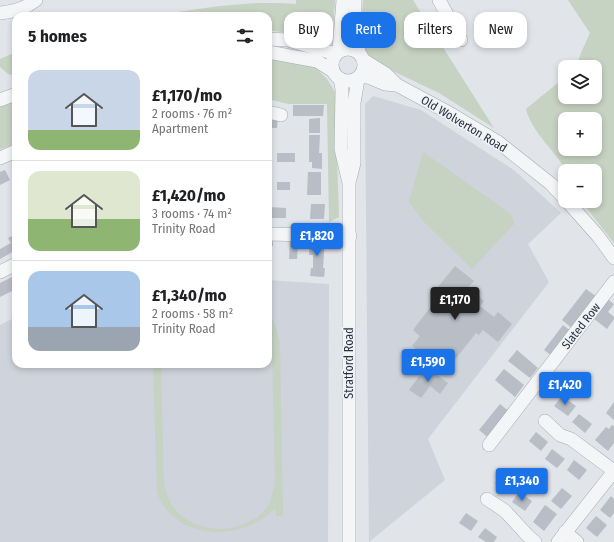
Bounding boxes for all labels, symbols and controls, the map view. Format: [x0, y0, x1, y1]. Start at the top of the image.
chip: Buy [284, 12, 333, 48]
chip: Rent [341, 12, 396, 48]
chip: Filters [404, 12, 466, 48]
chip: New [474, 12, 527, 48]
icon: filters [234, 25, 256, 47]
text: 5 homes [28, 26, 87, 47]
map controls [558, 60, 602, 208]
button: layers [558, 60, 602, 104]
text: £1,170/mo [152, 85, 222, 106]
icon: home [60, 86, 108, 134]
street label: Old Wolverton Road [419, 93, 509, 155]
text: 2 rooms · 76 m² [152, 106, 232, 121]
button: + [558, 112, 602, 156]
text: Apartment [152, 121, 208, 136]
button: − [558, 164, 602, 208]
text: £1,420/mo [152, 185, 226, 206]
icon: home [60, 187, 108, 235]
text: 3 rooms · 74 m² [152, 206, 232, 221]
text: Trinity Road [152, 221, 216, 236]
pin: £1,820 [284, 223, 350, 257]
text: £1,820 [300, 228, 334, 243]
text: £1,340/mo [152, 285, 227, 306]
icon: home [60, 287, 108, 335]
pin: £1,170 [422, 287, 488, 321]
text: £1,170 [439, 292, 471, 307]
street label: Slated Row [559, 300, 603, 352]
text: 2 rooms · 58 m² [152, 306, 233, 321]
text: Trinity Road [152, 321, 216, 336]
street label: Stratford Road [342, 327, 356, 399]
pin: £1,590 [395, 349, 461, 383]
text: £1,590 [411, 354, 445, 369]
pin: £1,420 [532, 372, 598, 406]
text: £1,420 [548, 377, 582, 392]
pin: £1,340 [489, 468, 555, 502]
text: £1,340 [505, 473, 539, 488]

